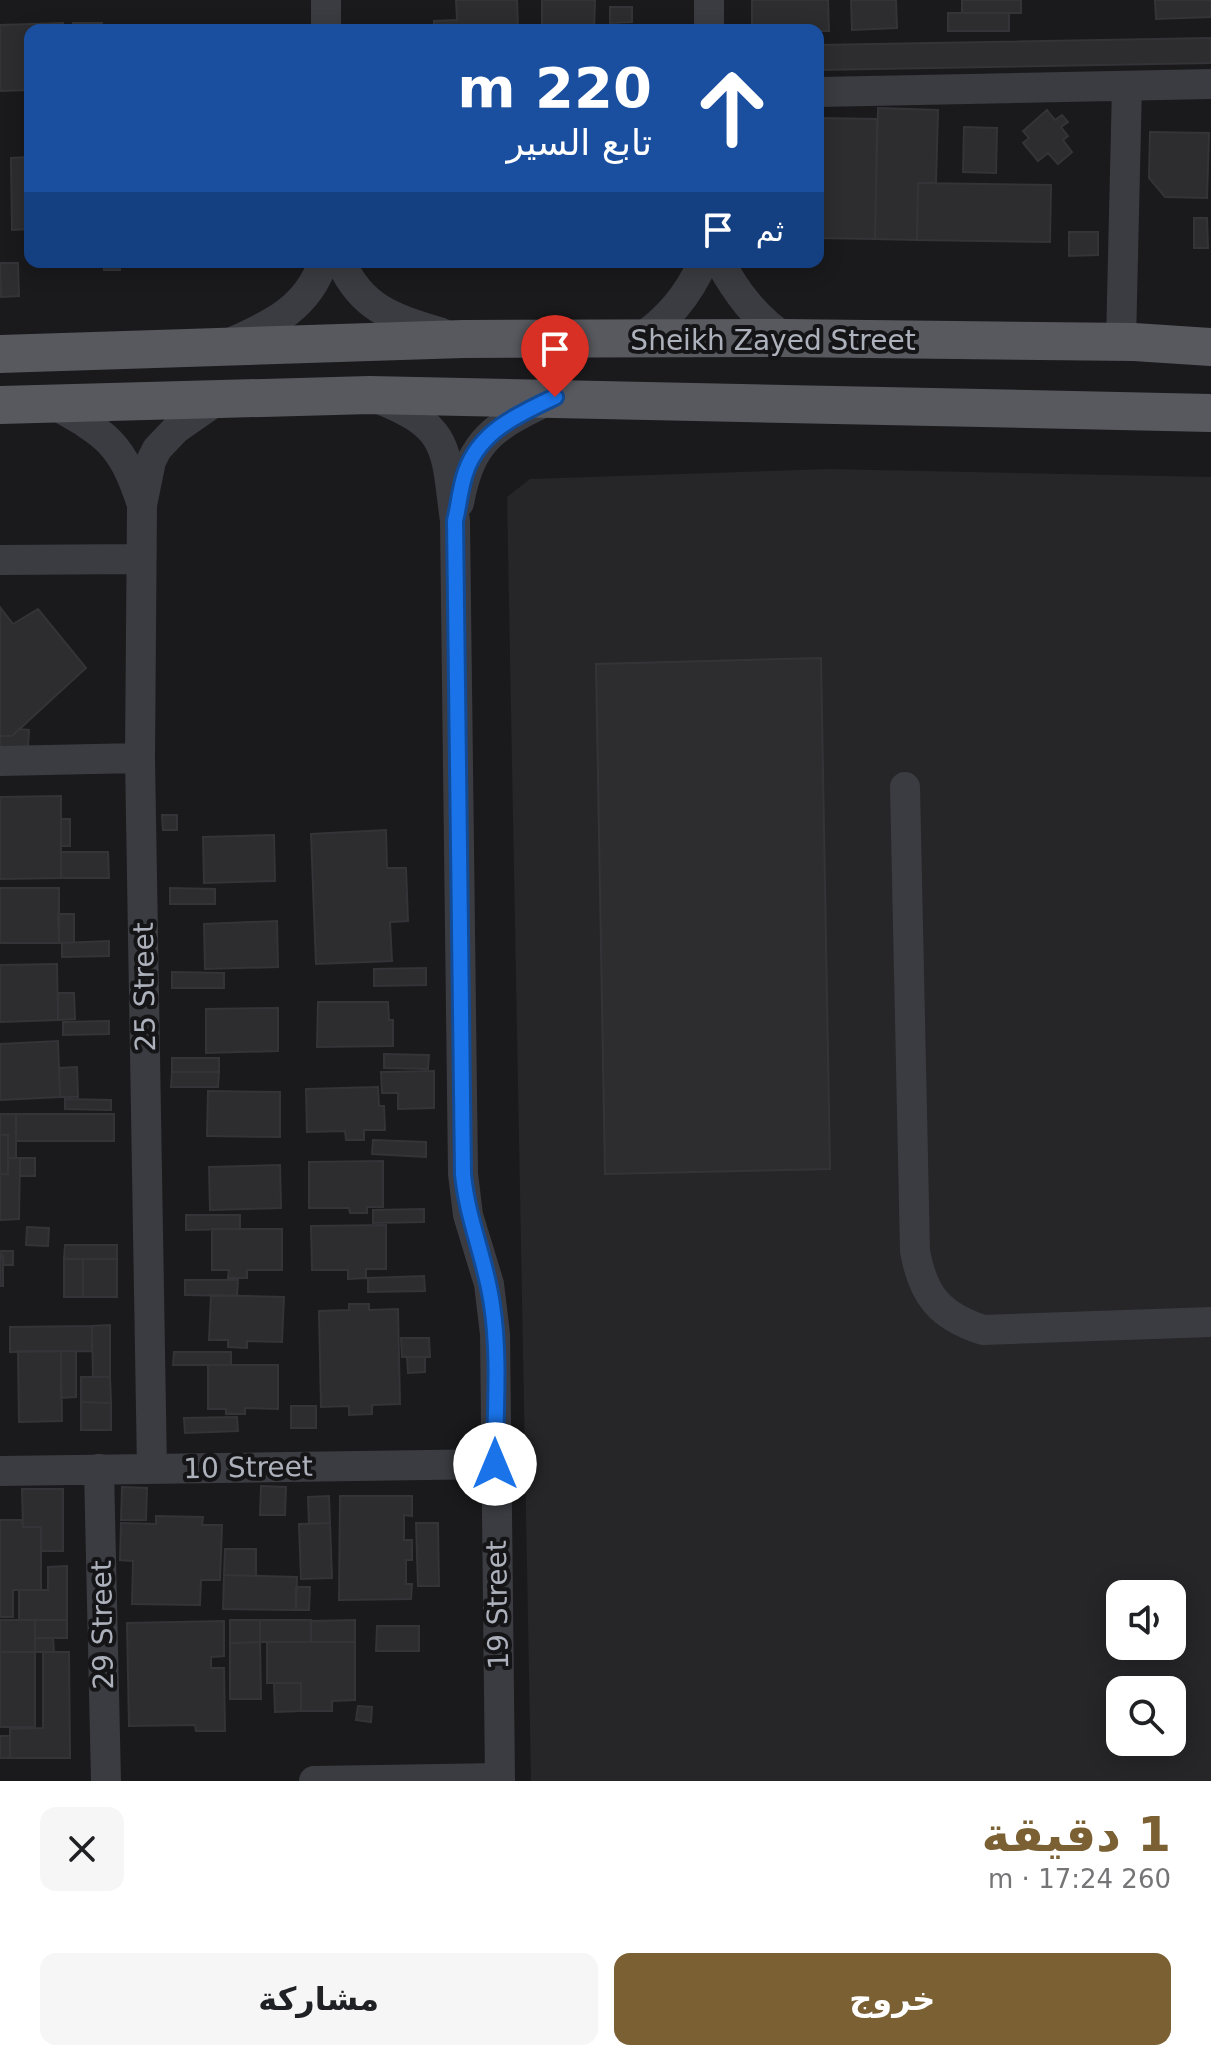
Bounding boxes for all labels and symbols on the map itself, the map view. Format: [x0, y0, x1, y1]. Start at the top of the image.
pin [521, 315, 589, 397]
street label: Sheikh Zayed Street [630, 324, 916, 357]
street label: 25 Street [127, 922, 162, 1052]
position arrow [453, 1422, 537, 1506]
street label: 10 Street [183, 1450, 313, 1485]
street label: 19 Street [480, 1540, 515, 1670]
street label: 29 Street [85, 1560, 120, 1690]

